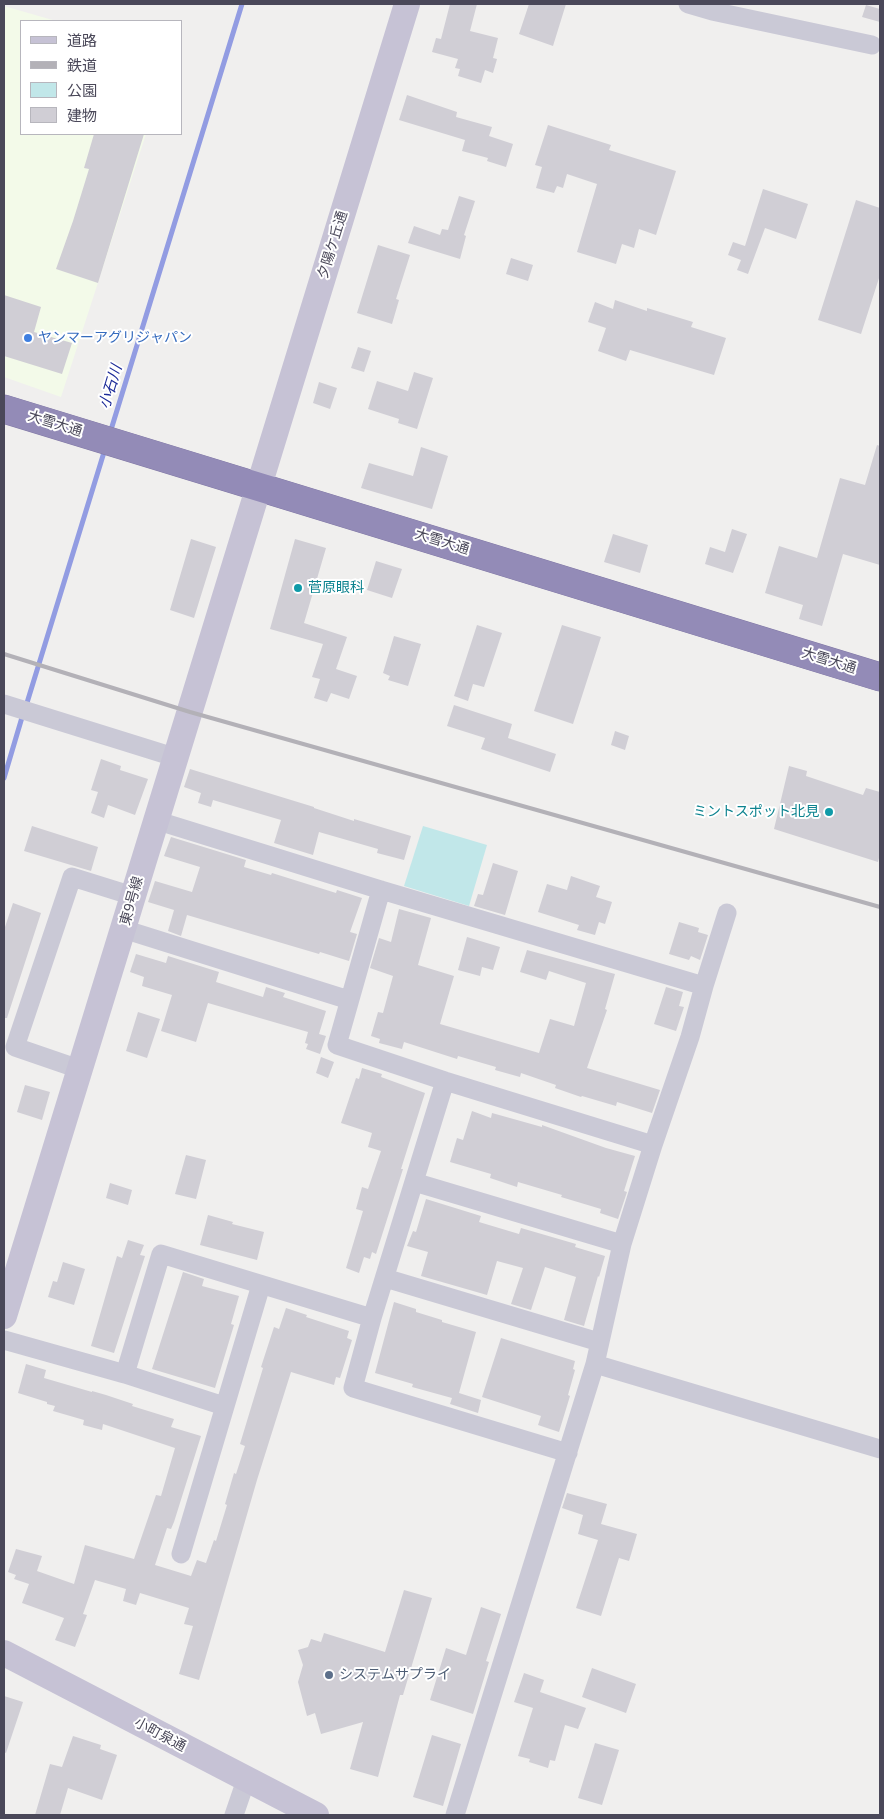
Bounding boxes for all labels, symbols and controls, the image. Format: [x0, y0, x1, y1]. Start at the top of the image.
legend [20, 20, 182, 135]
text: 道路 [67, 30, 97, 50]
text: 鉄道 [67, 55, 97, 75]
text: 公園 [67, 80, 97, 100]
text: 建物 [67, 105, 97, 125]
street label: 夕陽ケ丘通 [315, 209, 351, 281]
place label: ヤンマーアグリジャパン [38, 330, 192, 346]
marker: ヤンマーアグリジャパン [22, 332, 34, 344]
water label: 小石川 [96, 363, 126, 411]
street label: 大雪大通 [26, 408, 84, 440]
street label: 大雪大通 [413, 526, 471, 558]
place label: 菅原眼科 [308, 580, 364, 596]
marker: 菅原眼科 [292, 582, 304, 594]
street label: 大雪大通 [800, 645, 858, 677]
place label: ミントスポット北見 [693, 804, 819, 820]
marker: ミントスポット北見 [823, 806, 835, 818]
street label: 東9号線 [117, 875, 147, 927]
place label: システムサプライ [339, 1667, 451, 1683]
marker: システムサプライ [323, 1669, 335, 1681]
street label: 小町泉通 [131, 1714, 189, 1756]

